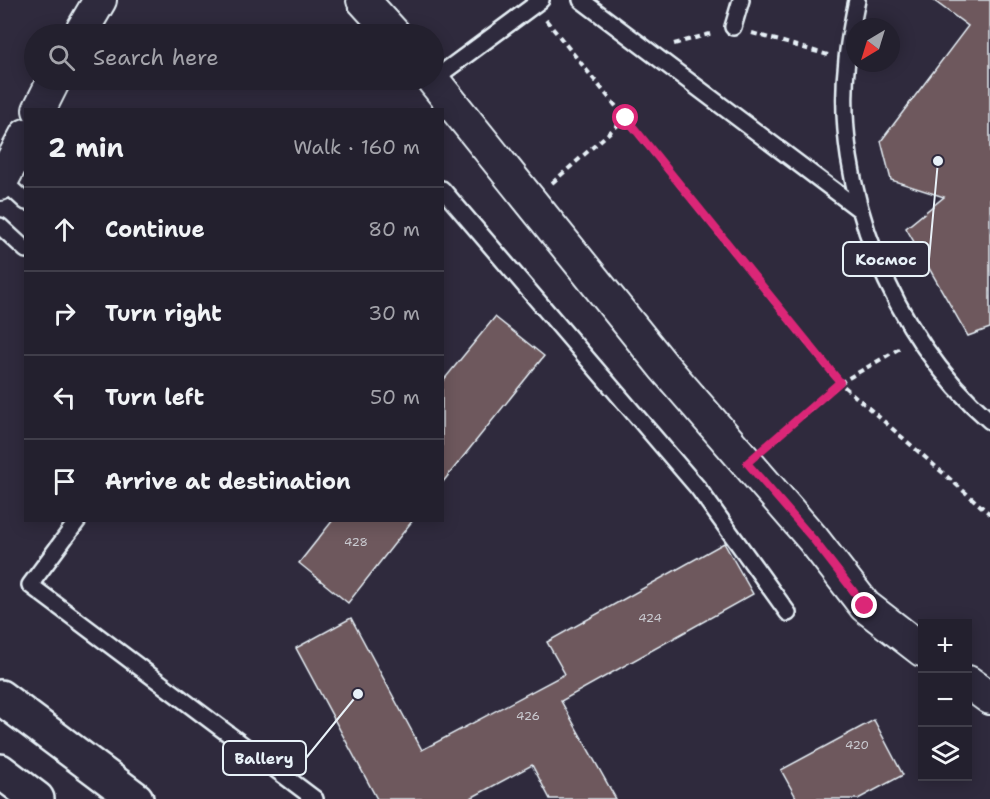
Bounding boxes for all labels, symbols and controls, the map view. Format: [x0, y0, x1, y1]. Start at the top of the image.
north arrow [846, 18, 900, 72]
search box [24, 24, 444, 90]
icon: search [45, 41, 78, 74]
text: Search here [93, 43, 219, 72]
route start [612, 104, 638, 130]
text: 2 min [48, 130, 124, 165]
text: Walk · 160 m [293, 134, 420, 160]
icon: ahead [48, 213, 81, 246]
text: Continue [105, 215, 205, 244]
text: 80 m [368, 216, 420, 242]
callout: Космос [843, 242, 929, 276]
text: Космос [855, 249, 917, 270]
icon: right [48, 297, 81, 330]
text: Turn right [105, 299, 222, 328]
text: 30 m [368, 300, 420, 326]
icon: left [48, 381, 81, 414]
text: Turn left [105, 383, 204, 412]
text: 50 m [370, 384, 420, 410]
icon: arrive [48, 465, 81, 498]
text: Arrive at destination [105, 467, 351, 496]
house number: 428 [344, 534, 368, 550]
route end [851, 592, 877, 618]
house number: 424 [638, 610, 662, 626]
map controls [918, 619, 972, 781]
button: + [918, 619, 972, 673]
button: − [918, 673, 972, 727]
house number: 426 [516, 708, 540, 724]
button: layers [918, 727, 972, 781]
house number: 420 [845, 737, 869, 753]
callout: Ballery [223, 741, 306, 775]
text: Ballery [235, 748, 293, 769]

